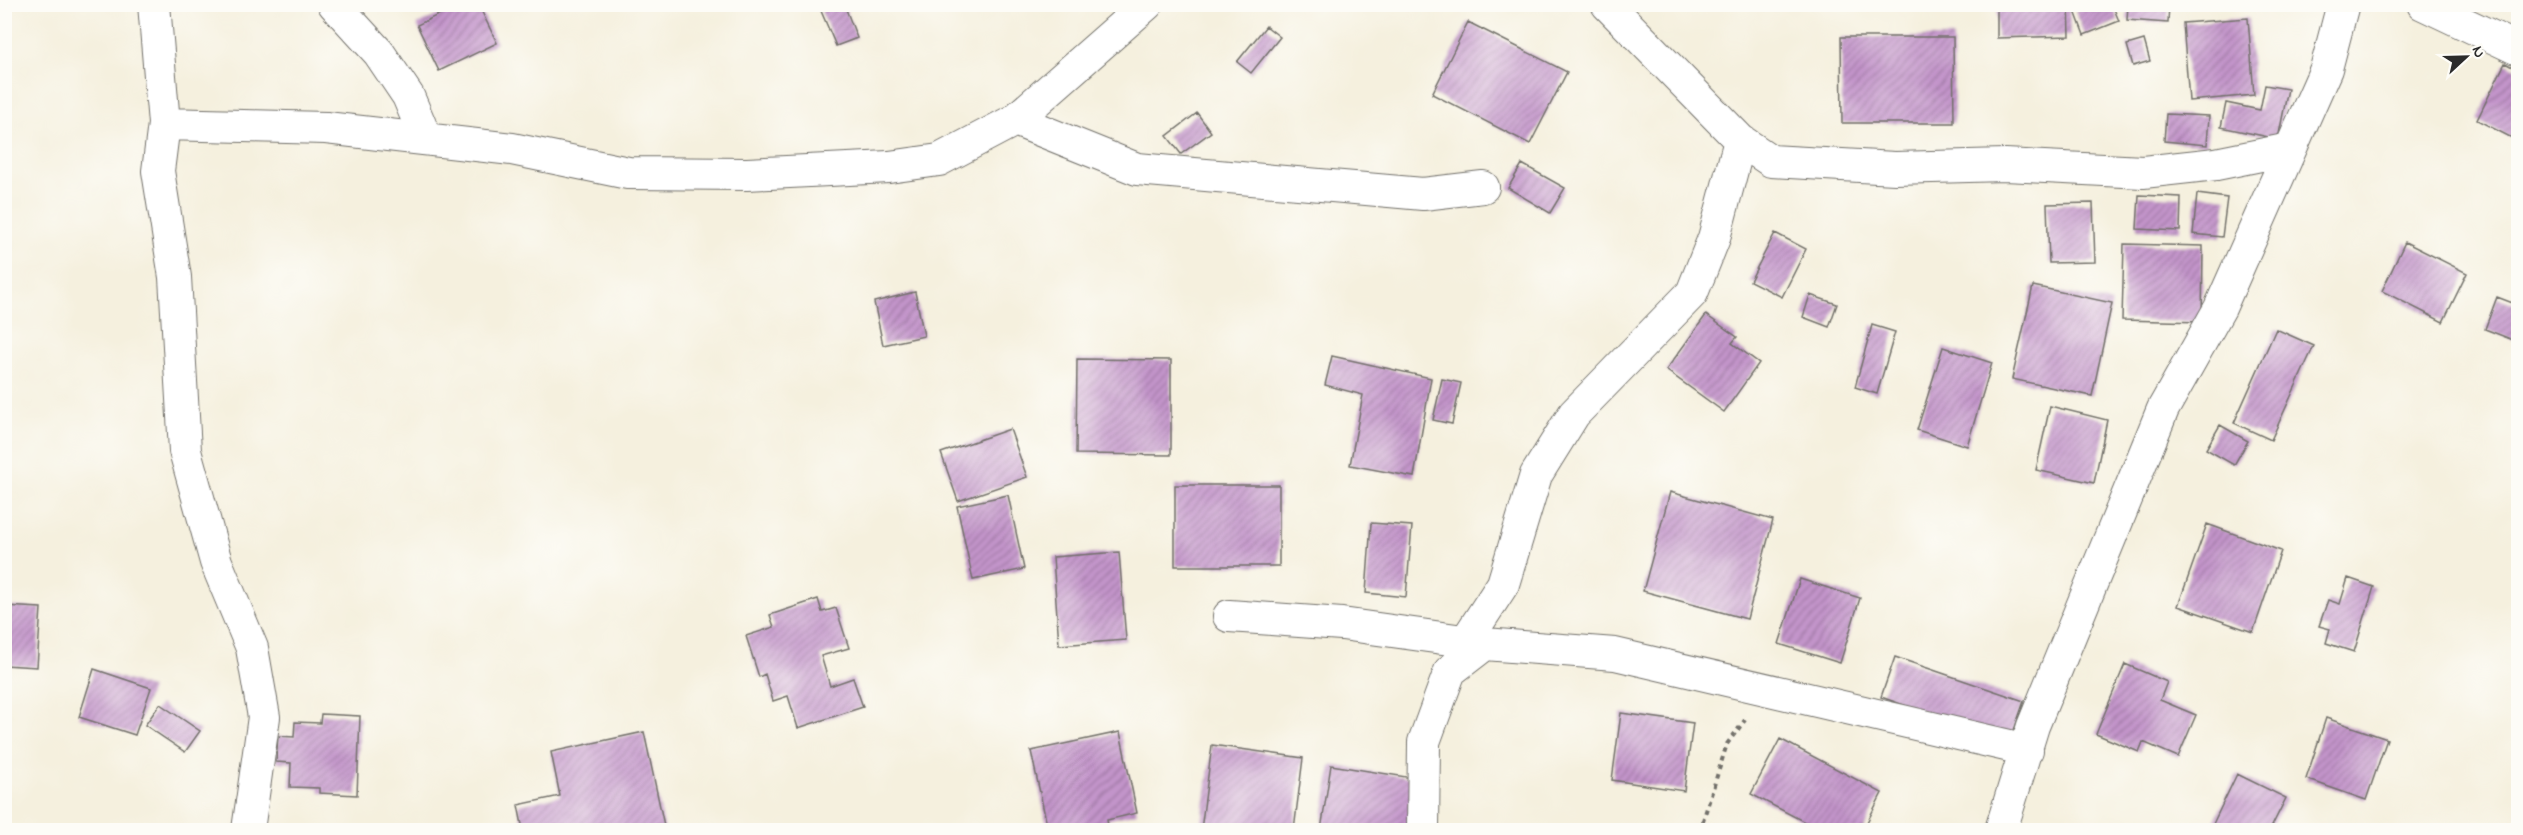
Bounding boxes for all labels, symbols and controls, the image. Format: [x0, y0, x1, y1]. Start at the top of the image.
north arrow [2436, 27, 2496, 87]
text: N [2465, 43, 2491, 62]

